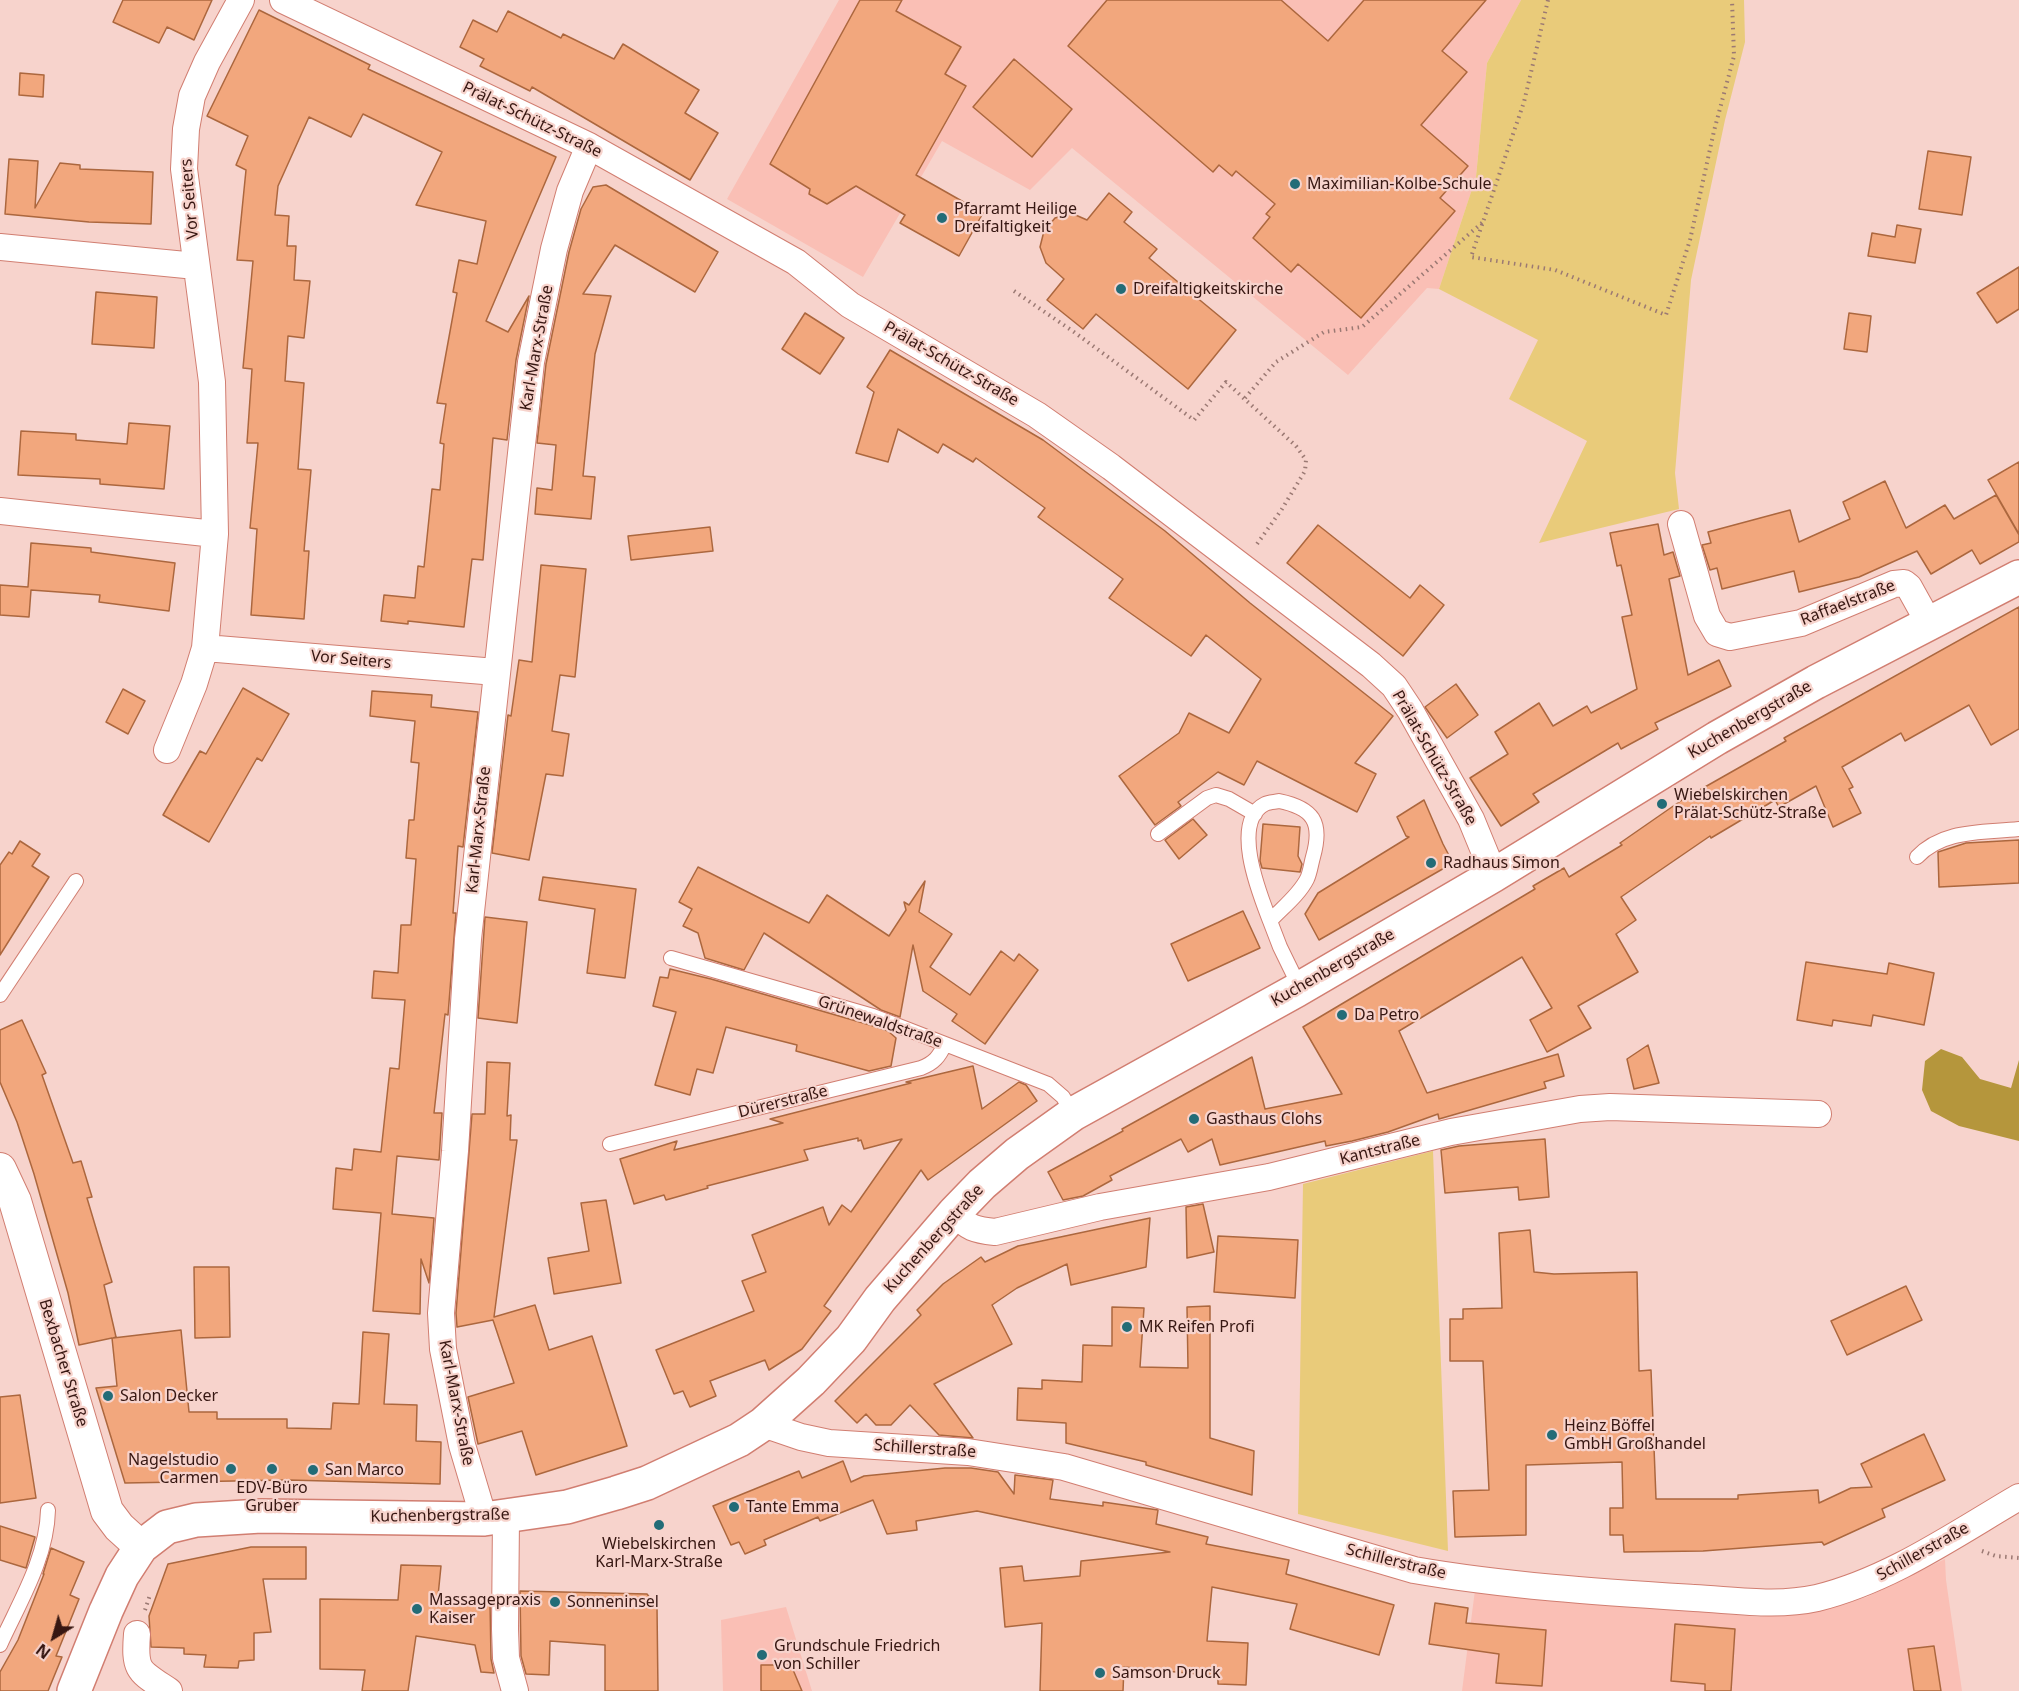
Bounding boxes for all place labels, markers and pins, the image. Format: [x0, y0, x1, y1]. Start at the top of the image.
place label: Maximilian-Kolbe-Schule [1307, 174, 1492, 194]
marker: Maximilian-Kolbe-Schule [1288, 177, 1302, 191]
place label: Pfarramt Heilige Dreifaltigkeit [954, 199, 1077, 237]
marker: Pfarramt Heilige Dreifaltigkeit [935, 211, 949, 225]
place label: Dreifaltigkeitskirche [1133, 279, 1283, 299]
marker: Dreifaltigkeitskirche [1114, 282, 1128, 296]
place label: Wiebelskirchen Prälat-Schütz-Straße [1674, 785, 1827, 823]
marker: Wiebelskirchen Prälat-Schütz-Straße [1655, 797, 1669, 811]
place label: Radhaus Simon [1443, 853, 1560, 873]
marker: Radhaus Simon [1424, 856, 1438, 870]
place label: Da Petro [1354, 1005, 1419, 1025]
marker: Da Petro [1335, 1008, 1349, 1022]
place label: Gasthaus Clohs [1206, 1109, 1322, 1129]
marker: Gasthaus Clohs [1187, 1112, 1201, 1126]
place label: MK Reifen Profi [1139, 1317, 1255, 1337]
marker: MK Reifen Profi [1120, 1320, 1134, 1334]
place label: Salon Decker [120, 1386, 218, 1406]
marker: Salon Decker [101, 1389, 115, 1403]
place label: Heinz Böffel GmbH Großhandel [1564, 1416, 1706, 1454]
marker: Heinz Böffel GmbH Großhandel [1545, 1428, 1559, 1442]
place label: Nagelstudio Carmen [128, 1450, 219, 1488]
place label: San Marco [325, 1460, 404, 1480]
marker: Nagelstudio Carmen [224, 1462, 238, 1476]
marker: EDV-Büro Gruber [265, 1462, 279, 1476]
marker: San Marco [306, 1463, 320, 1477]
place label: EDV-Büro Gruber [236, 1478, 308, 1516]
place label: Tante Emma [746, 1497, 839, 1517]
marker: Tante Emma [727, 1500, 741, 1514]
marker: Wiebelskirchen Karl-Marx-Straße [652, 1518, 666, 1532]
place label: Wiebelskirchen Karl-Marx-Straße [595, 1534, 723, 1572]
place label: Massagepraxis Kaiser [429, 1590, 541, 1628]
place label: Sonneninsel [567, 1592, 659, 1612]
marker: Sonneninsel [548, 1595, 562, 1609]
marker: Massagepraxis Kaiser [410, 1602, 424, 1616]
place label: Grundschule Friedrich von Schiller [774, 1636, 941, 1674]
marker: Grundschule Friedrich von Schiller [755, 1648, 769, 1662]
place label: Samson Druck [1112, 1663, 1221, 1683]
marker: Samson Druck [1093, 1666, 1107, 1680]

